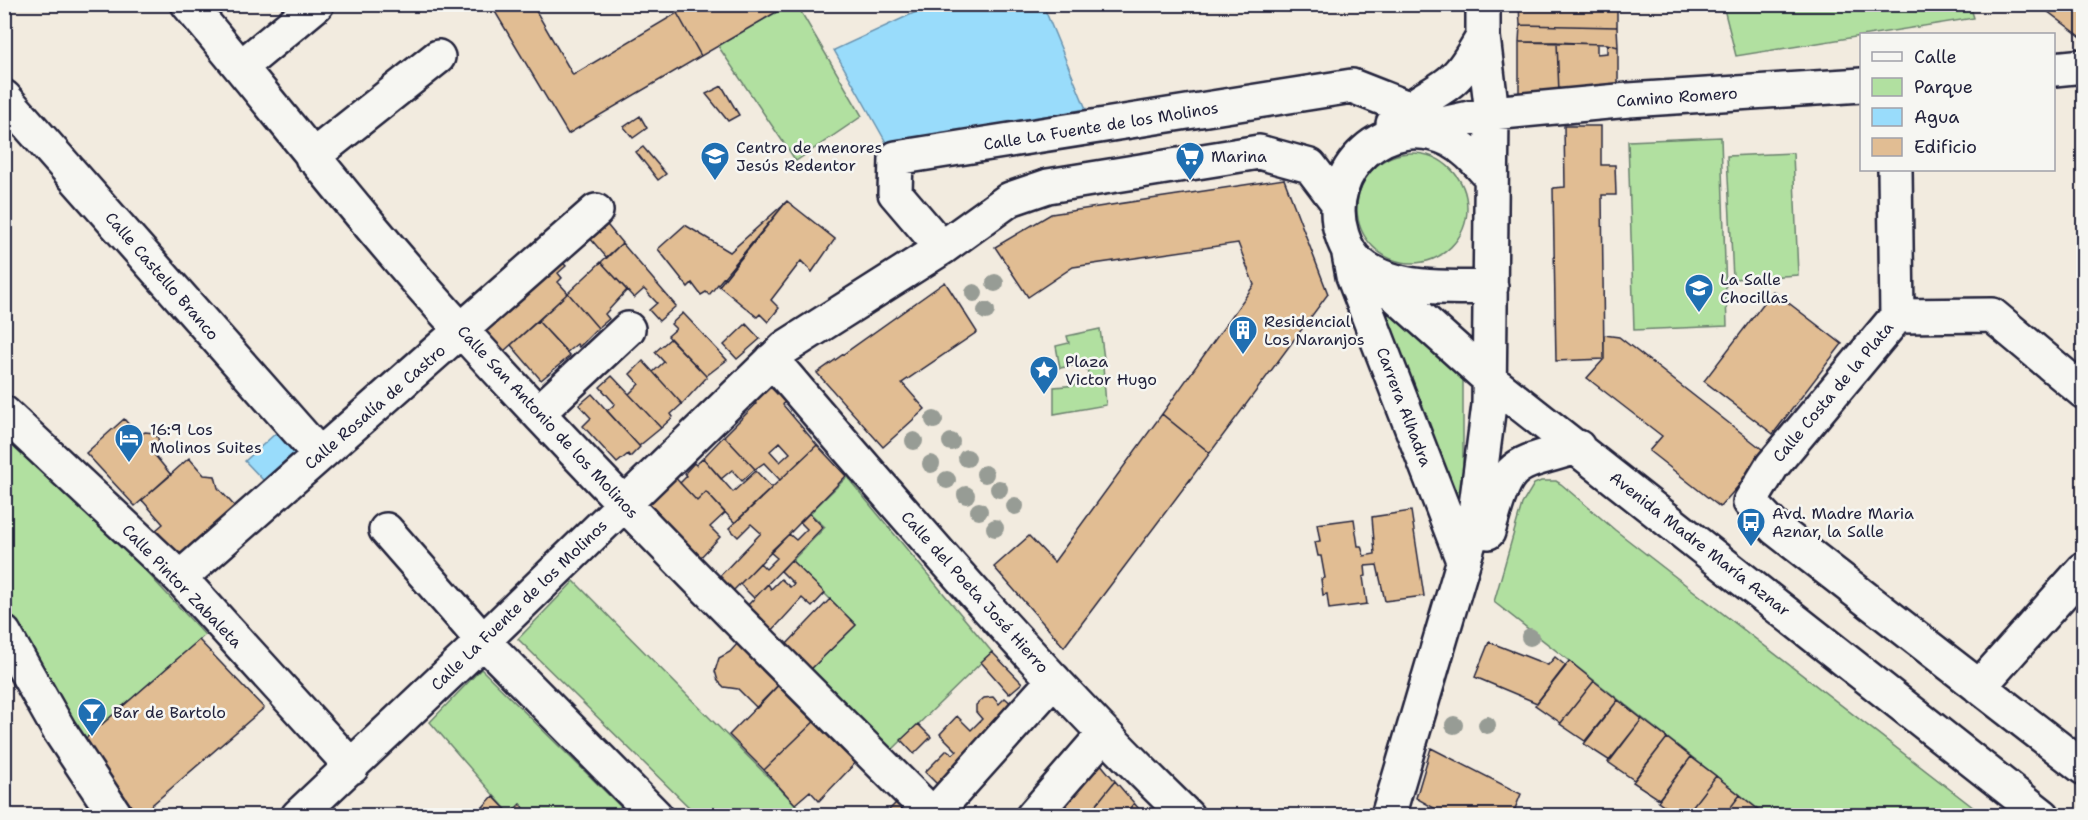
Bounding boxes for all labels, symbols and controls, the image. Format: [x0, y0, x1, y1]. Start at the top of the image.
legend [1860, 33, 2055, 171]
text: Calle [1914, 45, 1957, 69]
text: Parque [1914, 75, 1973, 99]
street label: Camino Romero [1616, 82, 1738, 112]
street label: Calle La Fuente de los Molinos [982, 97, 1220, 155]
text: Agua [1914, 105, 1959, 129]
text: Edificio [1914, 135, 1977, 159]
place label: Centro de menores Jesús Redentor [736, 137, 883, 176]
school or university icon: Centro de menores Jesús Redentor [699, 140, 731, 182]
supermarket icon: Marina [1174, 140, 1206, 182]
place label: Marina [1211, 146, 1267, 167]
street label: Calle Castello Branco [100, 207, 224, 345]
place label: La Salle Chocillas [1720, 269, 1788, 308]
school or university icon: La Salle Chocillas [1683, 272, 1715, 314]
place label: Residencial Los Naranjos [1264, 311, 1365, 350]
building icon: Residencial Los Naranjos [1227, 314, 1259, 356]
street label: Calle Costa de la Plata [1768, 317, 1898, 467]
street label: Calle San Antonio de los Molinos [453, 321, 643, 523]
street label: Calle Rosalía de Castro [300, 340, 450, 474]
street label: Carrera Alhadra [1372, 344, 1436, 470]
place label: Plaza Victor Hugo [1065, 351, 1157, 390]
place icon: Plaza Victor Hugo [1028, 354, 1060, 396]
place label: 16:9 Los Molinos Suites [150, 419, 262, 458]
hotel icon: 16:9 Los Molinos Suites [113, 422, 145, 464]
street label: Avenida Madre María Aznar [1605, 467, 1795, 621]
place label: Avd. Madre Maria Aznar, la Salle [1772, 503, 1914, 542]
bus stop icon: Avd. Madre Maria Aznar, la Salle [1735, 506, 1767, 548]
street label: Calle del Poeta José Hierro [897, 507, 1053, 677]
street label: Calle La Fuente de los Molinos [426, 515, 612, 695]
street label: Calle Pintor Zabaleta [117, 520, 247, 652]
bar icon: Bar de Bartolo [76, 696, 108, 738]
place label: Bar de Bartolo [113, 702, 226, 723]

